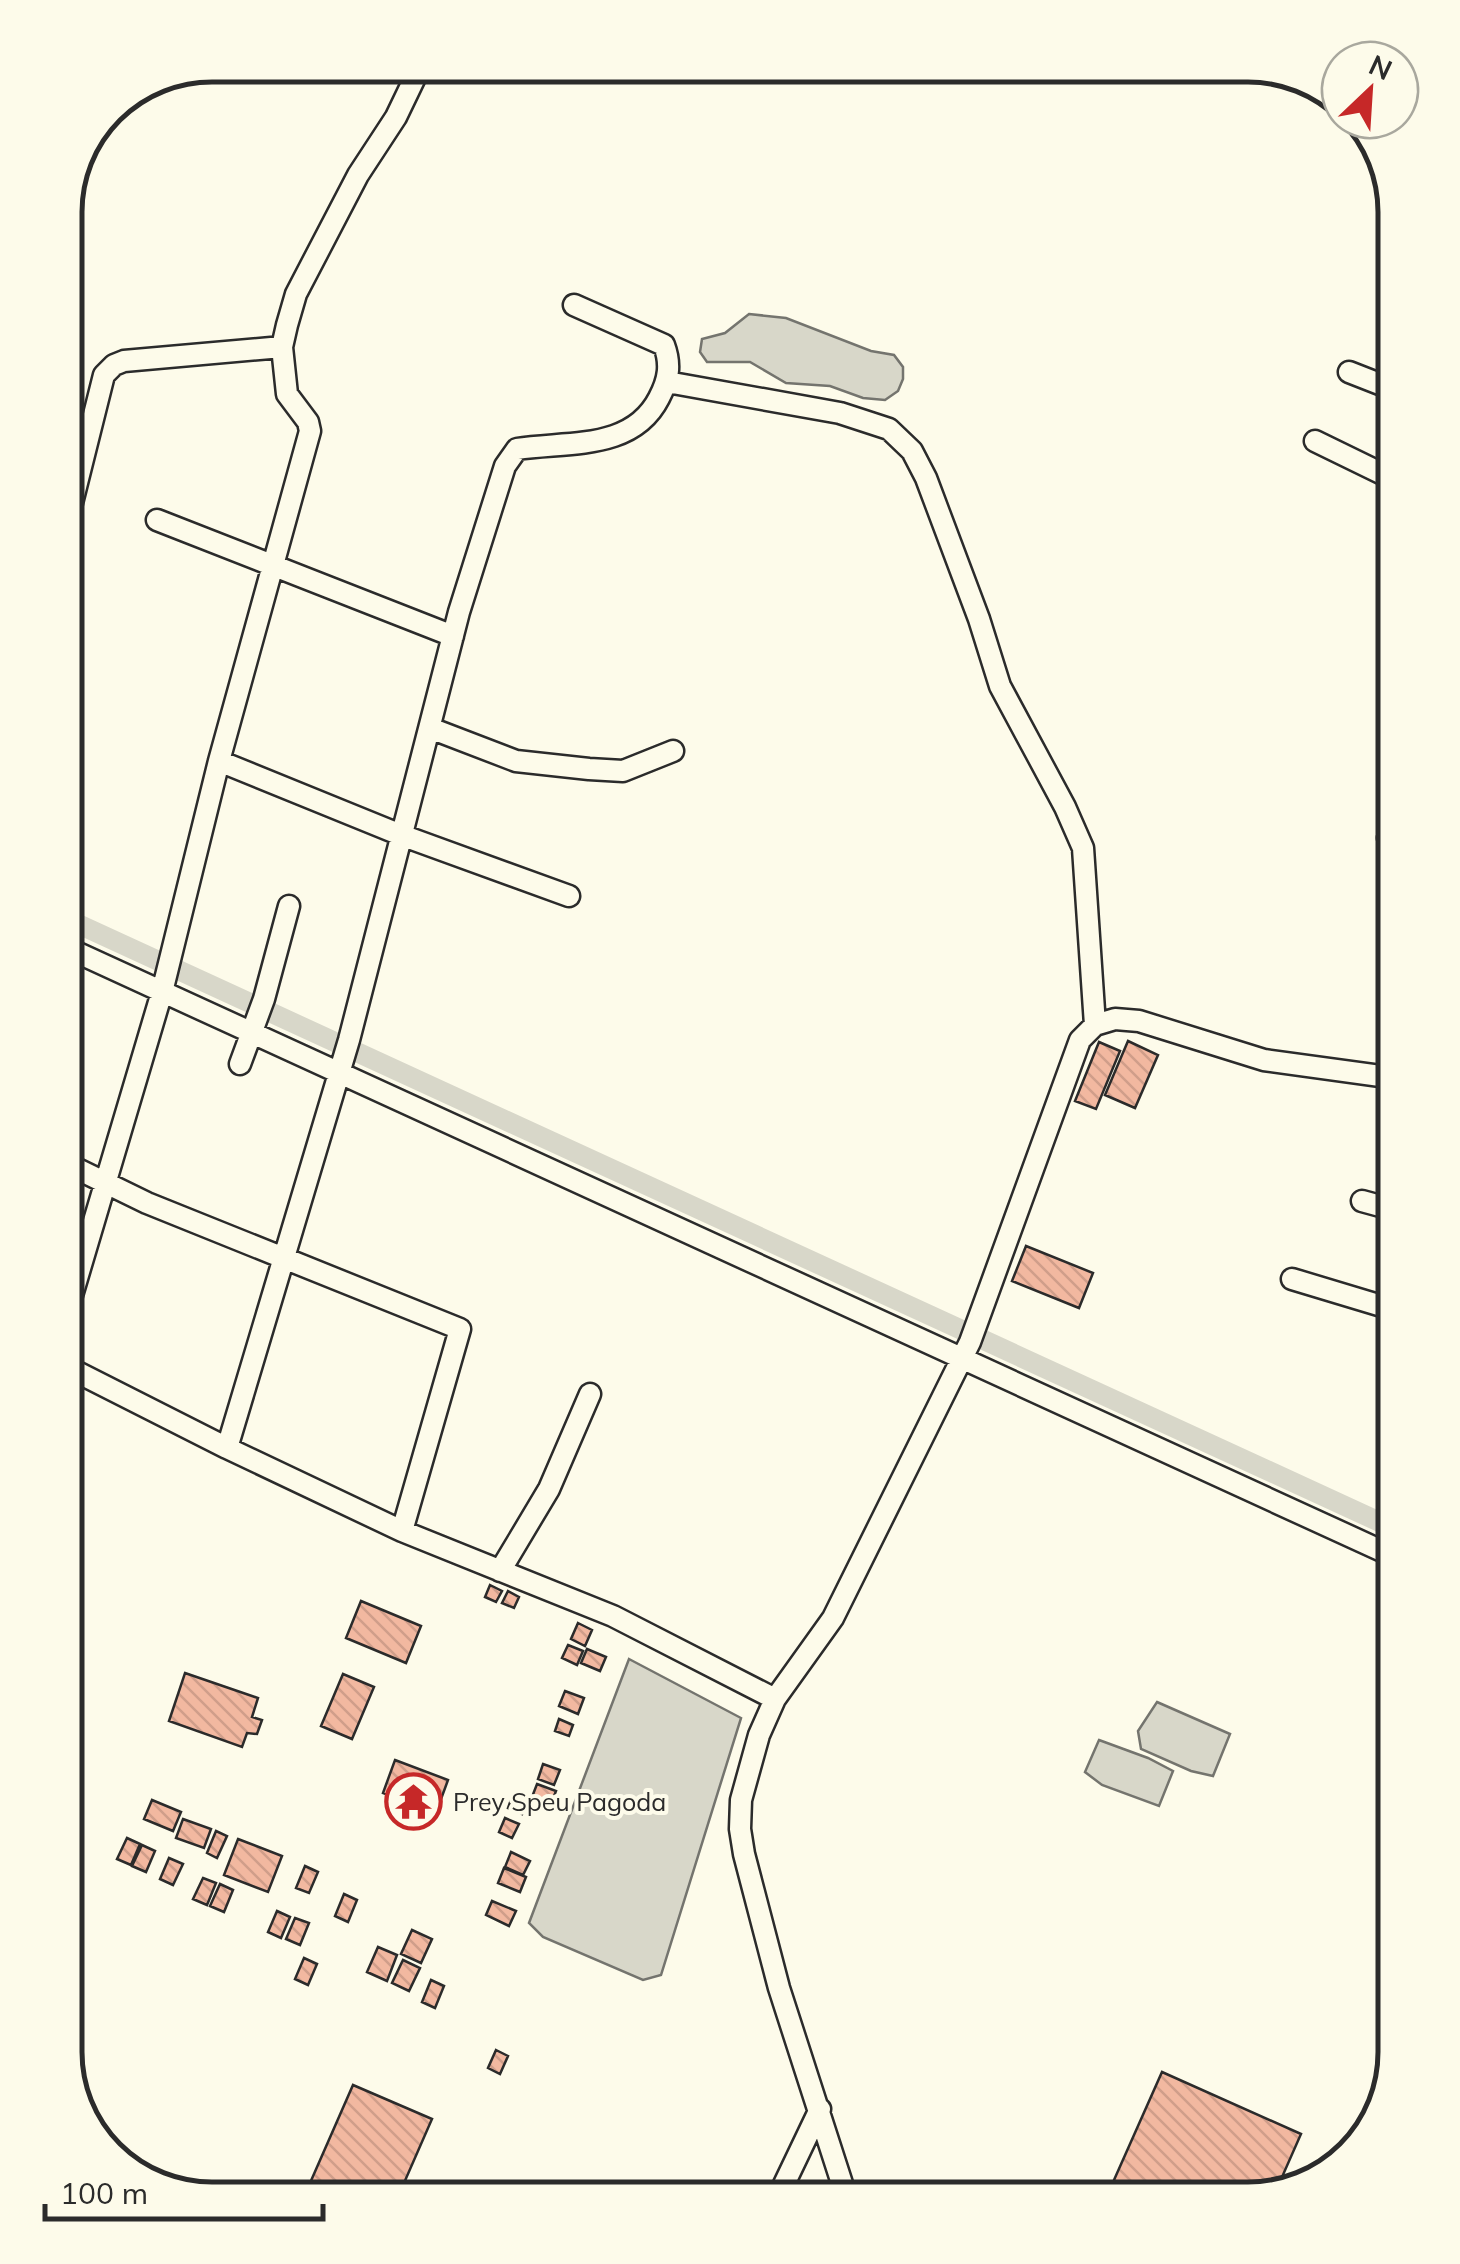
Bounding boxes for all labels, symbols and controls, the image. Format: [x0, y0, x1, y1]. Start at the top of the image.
north arrow [1320, 40, 1420, 140]
text: N [1364, 47, 1398, 87]
temple icon: Prey Speu Pagoda [384, 1772, 444, 1832]
place label: Prey Speu Pagoda [453, 1786, 666, 1817]
scale bar [45, 2159, 322, 2221]
text: 100 m [60, 2174, 148, 2212]

